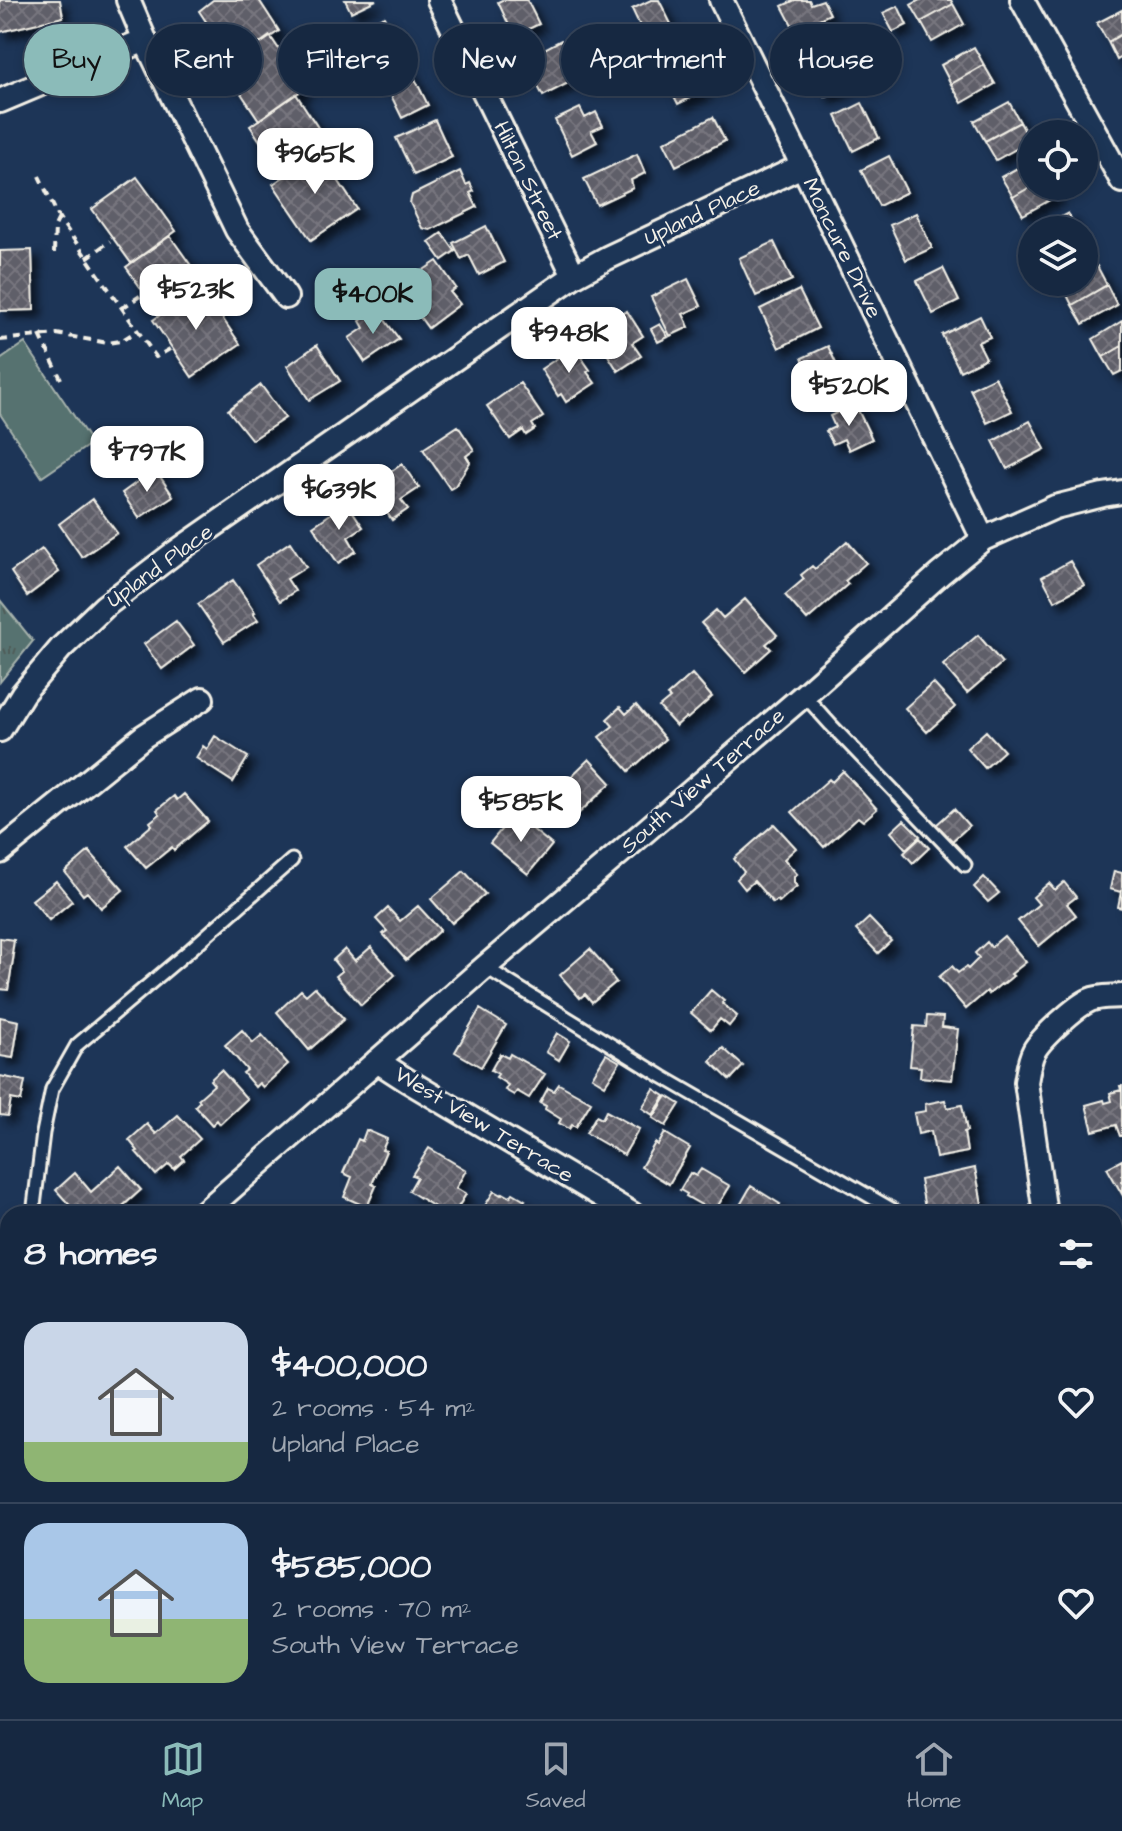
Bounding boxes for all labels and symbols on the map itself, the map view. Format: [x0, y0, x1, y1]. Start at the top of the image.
street label: Hilton Street [486, 116, 570, 246]
pin: $965K [259, 128, 371, 196]
street label: Upland Place [639, 173, 765, 253]
street label: Moncure Drive [795, 173, 889, 323]
pin: $523K [140, 264, 252, 332]
pin: $400K [317, 268, 429, 336]
pin: $948K [513, 307, 625, 375]
pin: $520K [793, 360, 905, 428]
pin: $797K [91, 426, 203, 494]
pin: $639K [283, 464, 395, 532]
street label: Upland Place [100, 517, 220, 615]
street label: South View Terrace [614, 701, 792, 861]
pin: $585K [465, 776, 577, 844]
street label: West View Terrace [389, 1059, 579, 1191]

